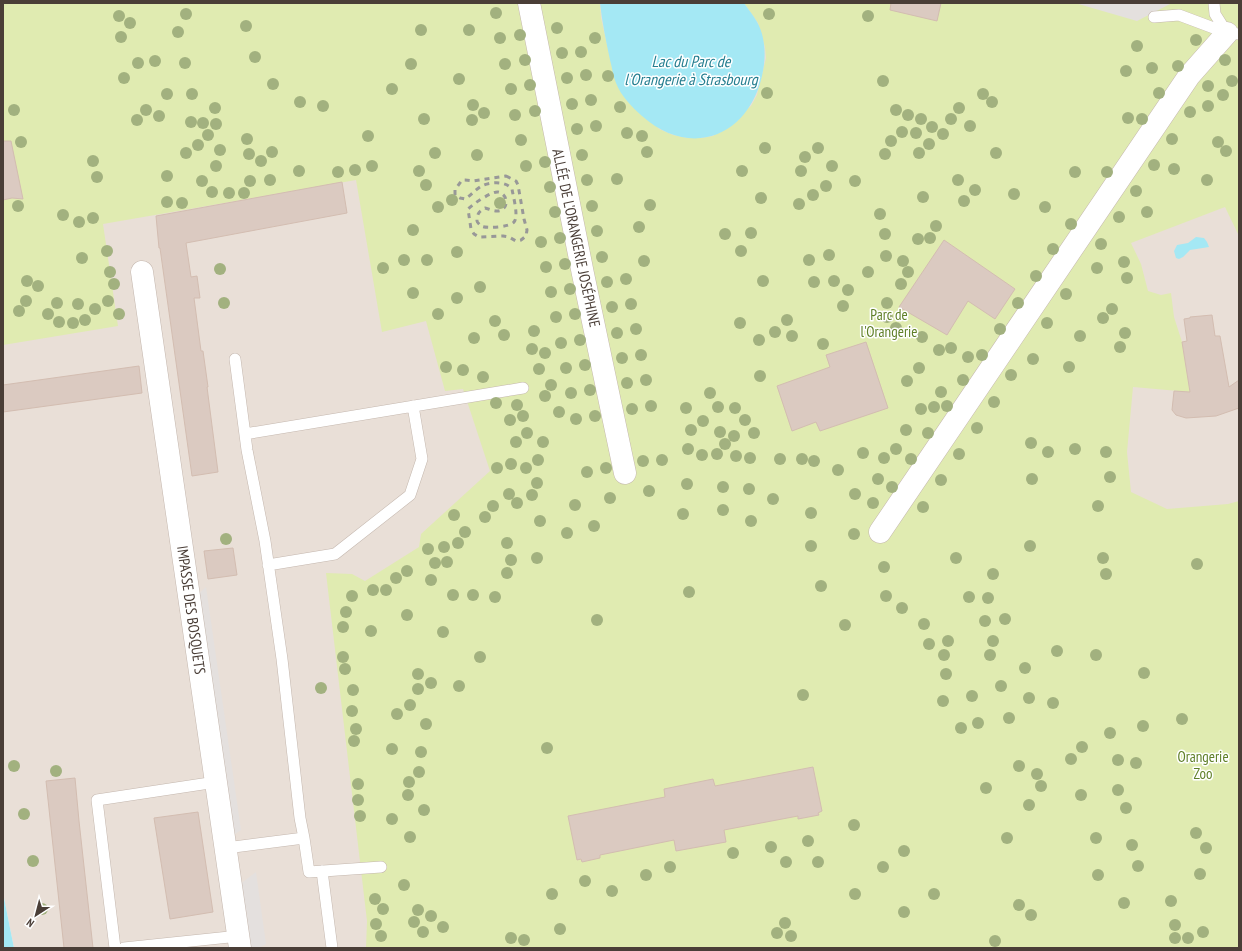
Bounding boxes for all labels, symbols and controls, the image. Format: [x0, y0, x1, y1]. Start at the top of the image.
water label: Lac du Parc de l'Orangerie à Strasbourg [624, 51, 759, 89]
street label: ALLÉE DE L'ORANGERIE JOSÉPHINE [548, 147, 605, 329]
park label: Parc de l'Orangerie [861, 305, 917, 341]
street label: IMPASSE DES BOSQUETS [173, 544, 210, 676]
park label: Orangerie Zoo [1177, 747, 1229, 783]
north arrow [16, 895, 56, 935]
text: N [24, 916, 37, 931]

